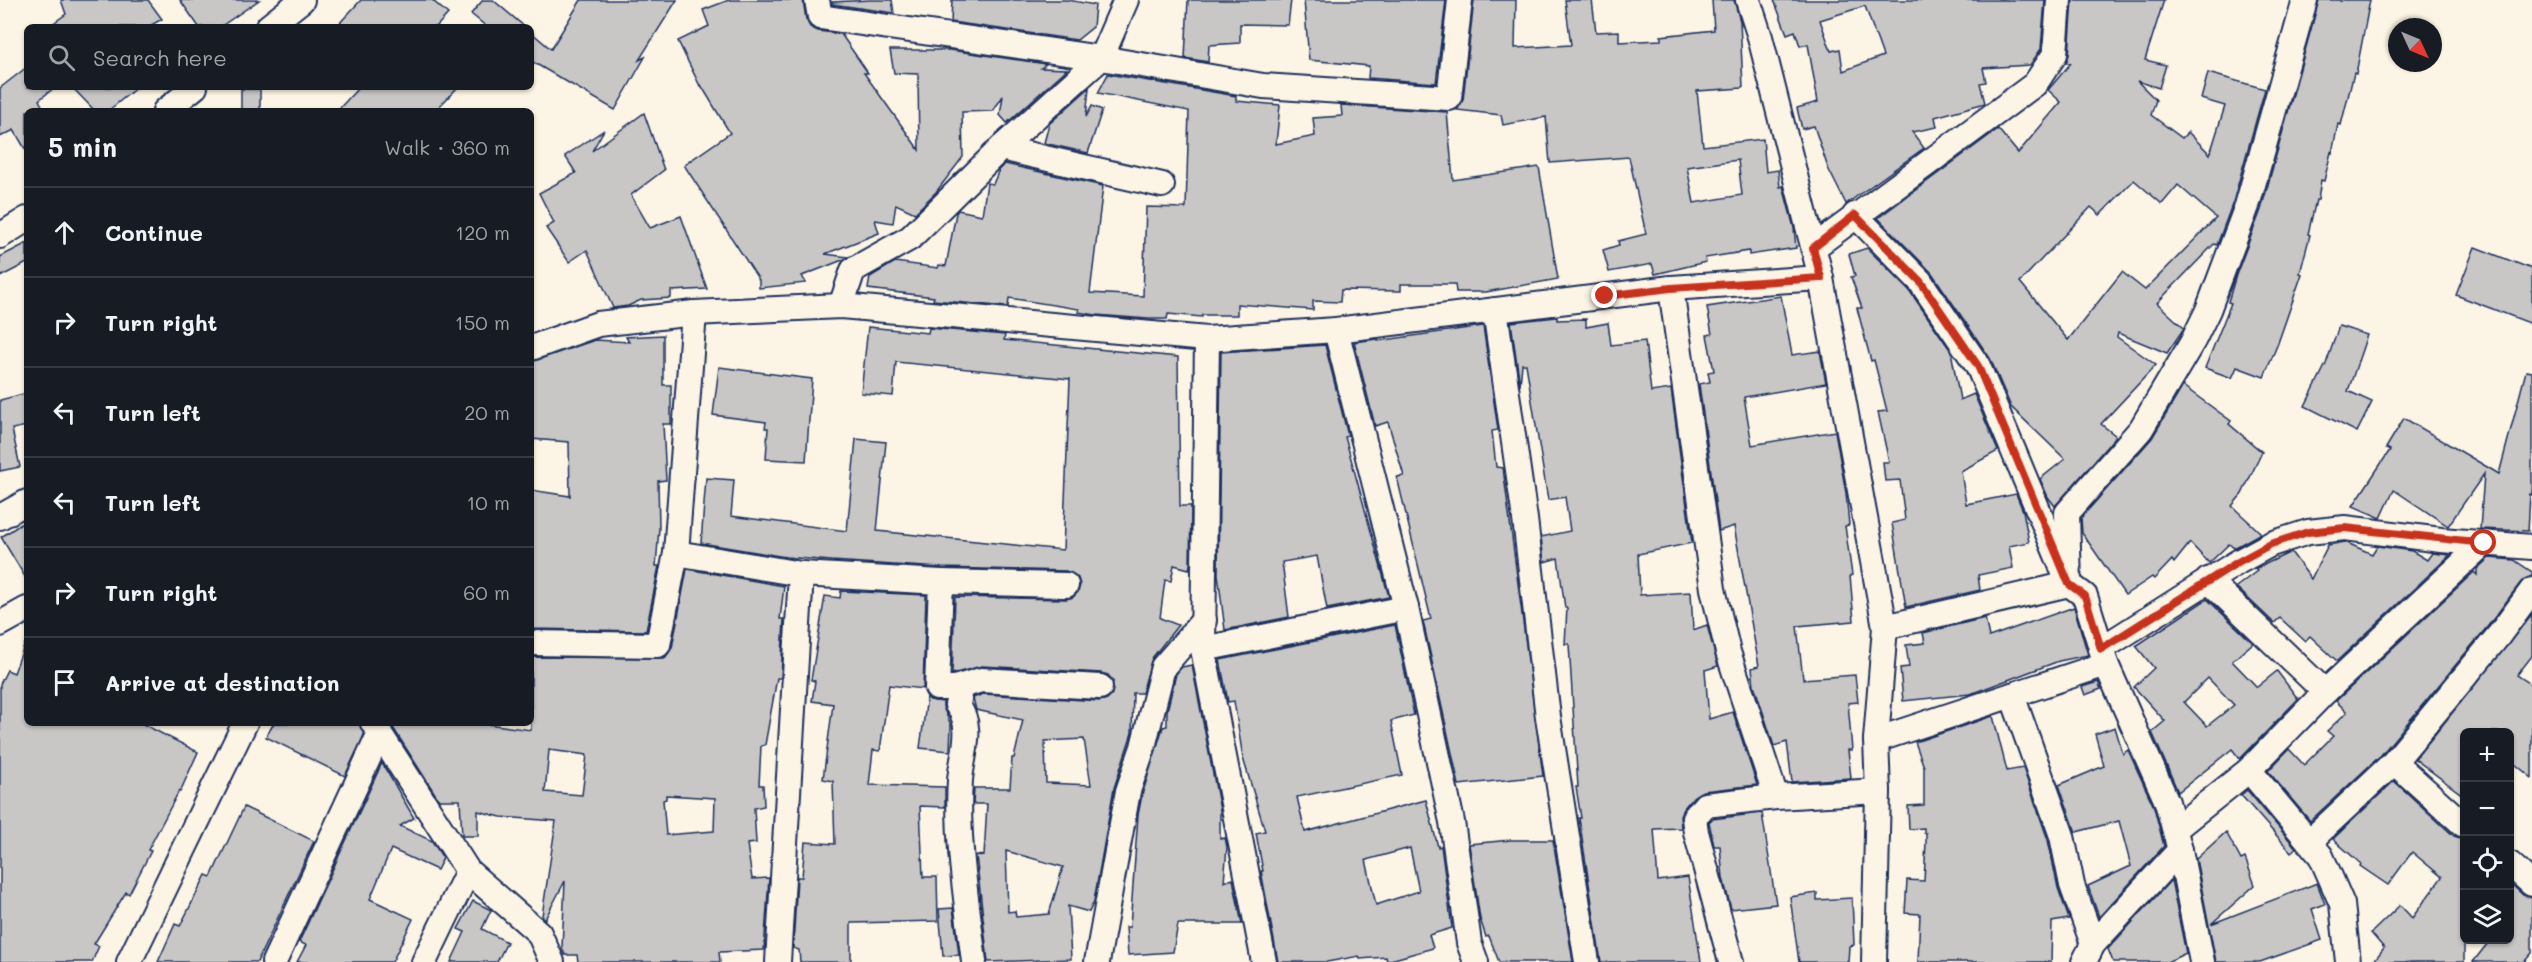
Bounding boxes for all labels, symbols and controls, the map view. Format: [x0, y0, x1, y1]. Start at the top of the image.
north arrow [2388, 18, 2442, 72]
search box [24, 24, 534, 90]
icon: search [45, 41, 78, 74]
text: Search here [93, 43, 227, 72]
text: 5 min [48, 130, 117, 164]
text: Walk · 360 m [384, 134, 510, 160]
icon: ahead [48, 216, 81, 249]
text: Continue [105, 218, 203, 247]
text: 120 m [455, 219, 510, 245]
route end [1591, 282, 1617, 308]
icon: right [48, 306, 81, 339]
text: Turn right [105, 308, 217, 337]
text: 150 m [455, 309, 510, 335]
icon: left [48, 396, 81, 429]
text: Turn left [105, 398, 201, 427]
text: 20 m [464, 399, 510, 425]
icon: left [48, 486, 81, 519]
text: Turn left [105, 488, 201, 517]
text: 10 m [466, 489, 510, 515]
route start [2470, 529, 2496, 555]
icon: right [48, 576, 81, 609]
text: Turn right [105, 578, 217, 607]
text: 60 m [463, 579, 510, 605]
icon: arrive [48, 666, 81, 699]
text: Arrive at destination [105, 668, 340, 697]
map controls [2460, 728, 2514, 944]
button: + [2460, 728, 2514, 782]
button: − [2460, 782, 2514, 836]
button: locate [2460, 836, 2514, 890]
button: layers [2460, 890, 2514, 944]

